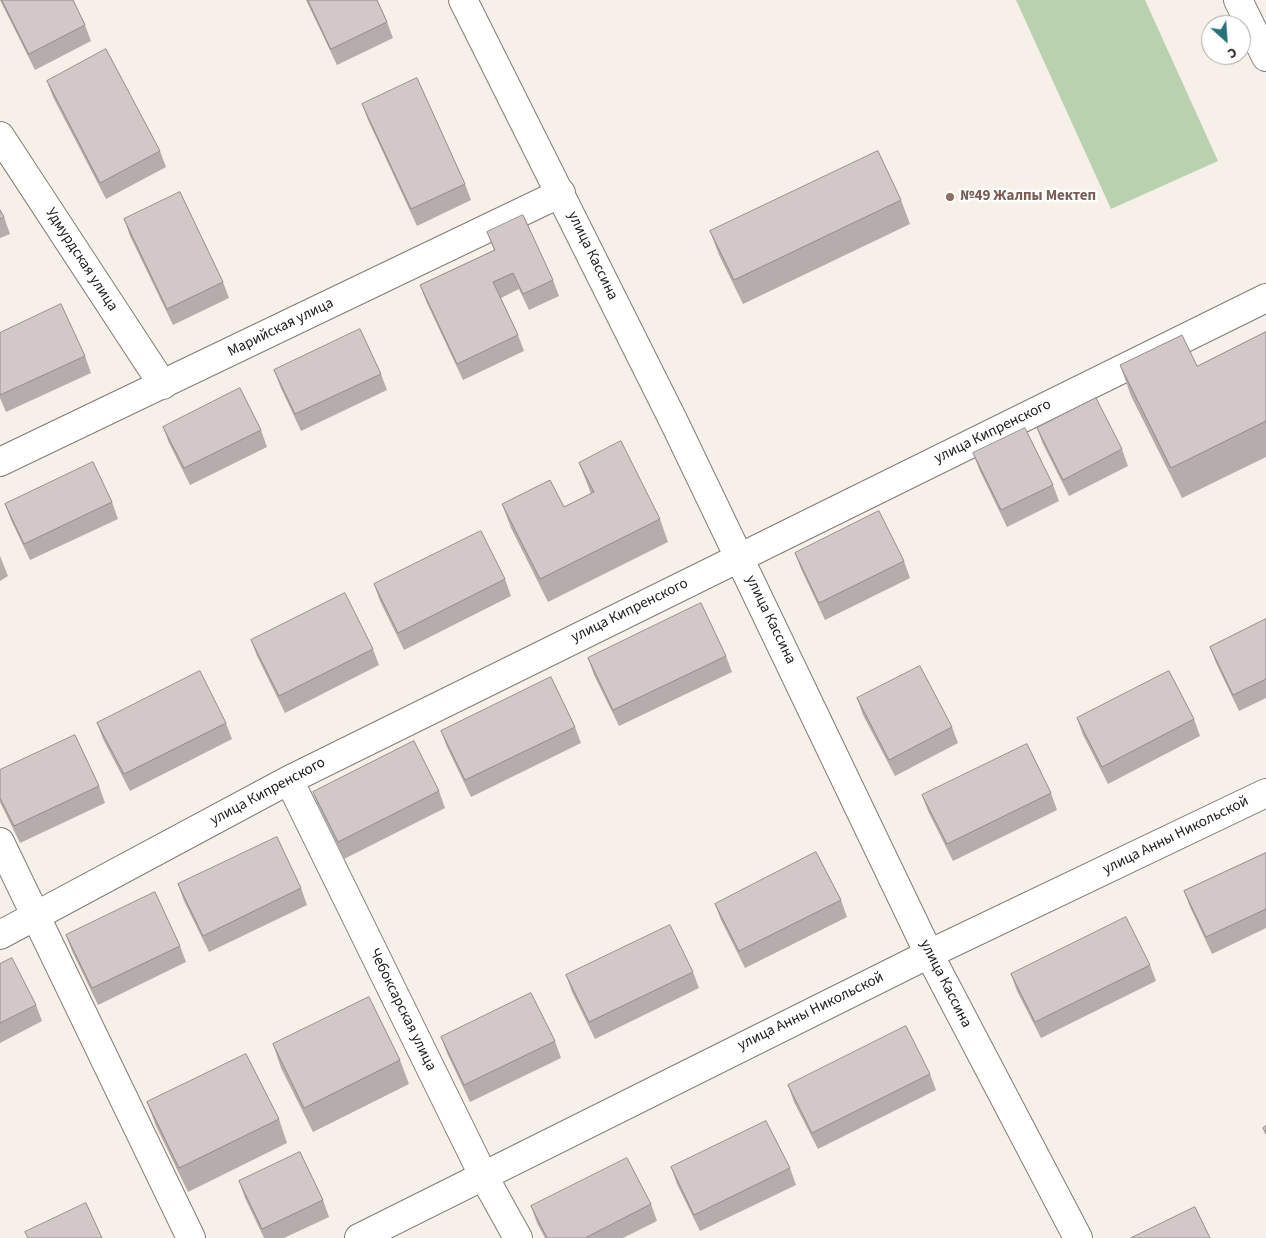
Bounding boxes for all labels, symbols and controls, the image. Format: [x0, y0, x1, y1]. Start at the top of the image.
north arrow [1201, 15, 1251, 65]
text: С [1224, 42, 1240, 63]
place label: №49 Жалпы Мектеп [960, 188, 1096, 206]
marker: №49 Жалпы Мектеп [944, 191, 956, 203]
street label: Удмурдская улица [41, 205, 121, 315]
street label: улица Кассина [563, 209, 621, 303]
street label: Марийская улица [225, 295, 337, 361]
street label: улица Кипренского [932, 396, 1054, 468]
street label: улица Кассина [741, 573, 799, 667]
street label: улица Кипренского [569, 575, 691, 647]
street label: улица Кипренского [207, 754, 329, 830]
street label: улица Анны Никольской [1100, 793, 1252, 879]
street label: улица Кассина [915, 937, 975, 1031]
street label: Чебоксарская улица [365, 946, 439, 1074]
street label: улица Анны Никольской [735, 969, 887, 1055]

